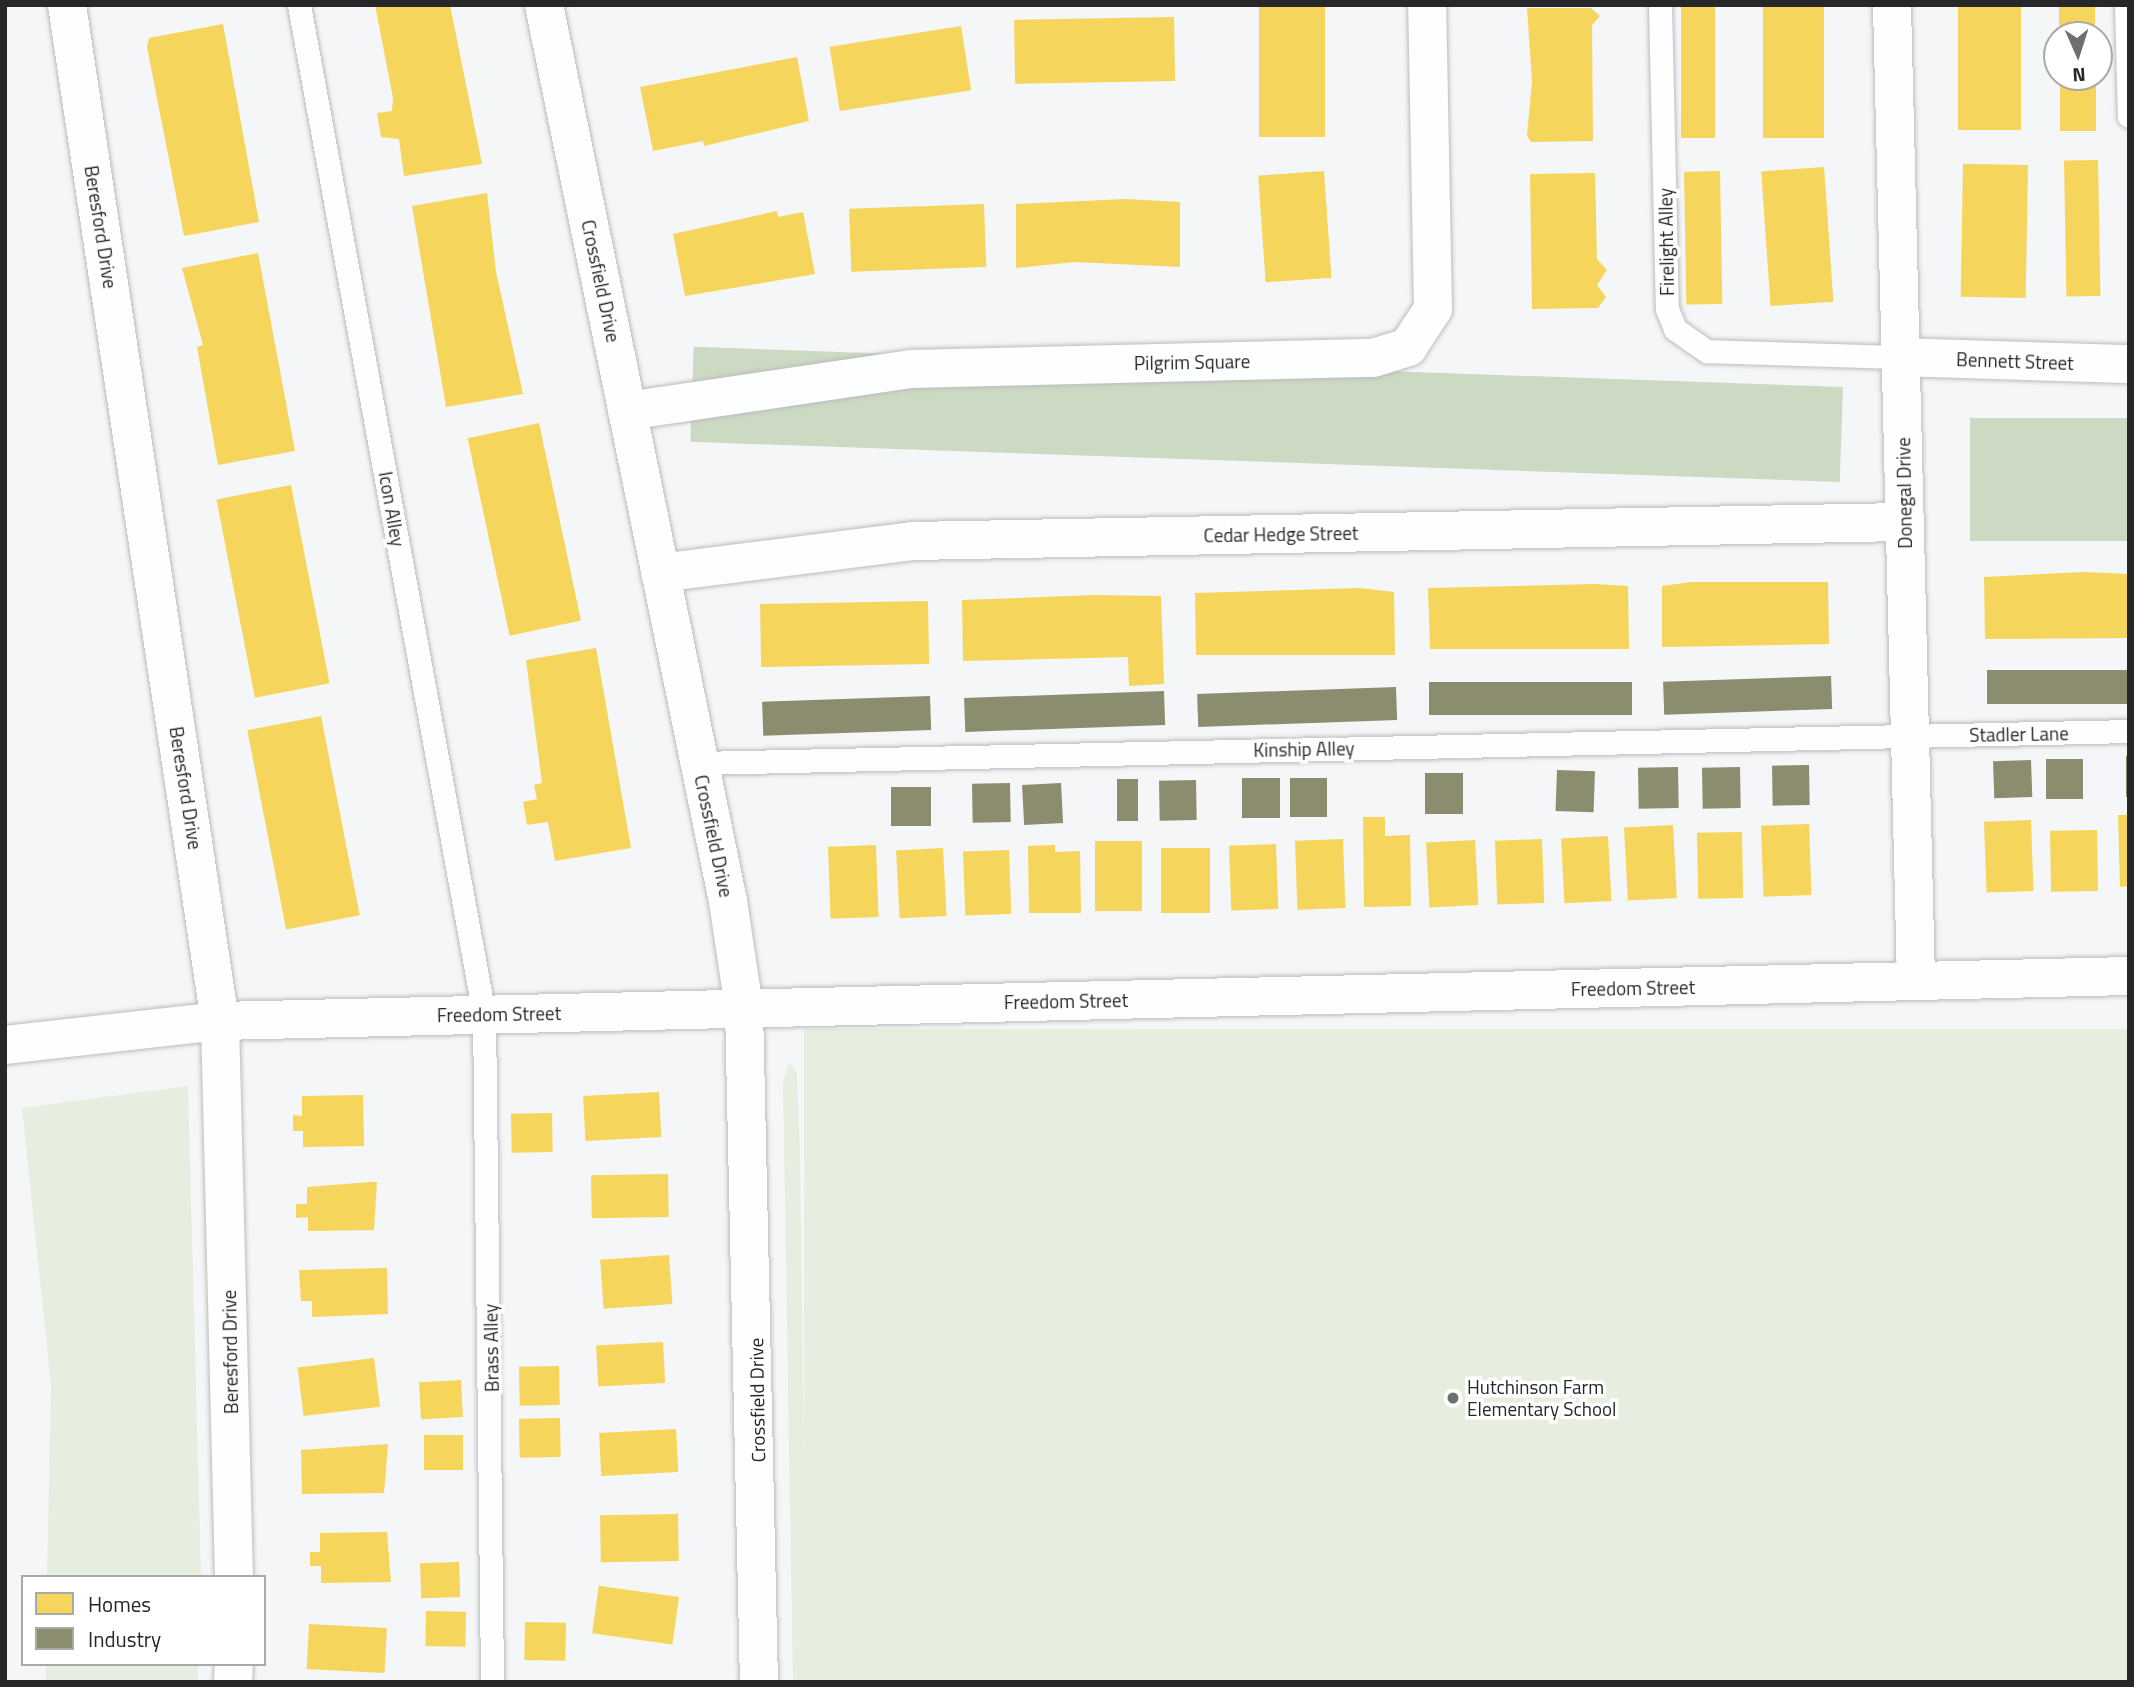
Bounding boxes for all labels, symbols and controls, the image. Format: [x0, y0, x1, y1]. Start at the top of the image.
north arrow [2043, 21, 2113, 91]
text: N [2072, 61, 2086, 90]
street label: Beresford Drive [80, 164, 122, 290]
street label: Firelight Alley [1654, 188, 1678, 296]
street label: Crossfield Drive [577, 218, 625, 344]
street label: Bennett Street [1956, 348, 2074, 374]
street label: Pilgrim Square [1134, 350, 1250, 374]
street label: Donegal Drive [1892, 437, 1916, 549]
street label: Icon Alley [374, 470, 410, 548]
street label: Cedar Hedge Street [1203, 521, 1359, 547]
street label: Stadler Lane [1969, 722, 2069, 746]
street label: Beresford Drive [165, 725, 207, 851]
street label: Kinship Alley [1253, 737, 1355, 761]
street label: Crossfield Drive [690, 773, 738, 899]
street label: Freedom Street [1571, 976, 1695, 1000]
street label: Freedom Street [1004, 989, 1128, 1013]
street label: Freedom Street [437, 1002, 561, 1026]
street label: Beresford Drive [218, 1290, 242, 1414]
street label: Brass Alley [479, 1304, 503, 1392]
street label: Crossfield Drive [745, 1338, 769, 1462]
place label: Hutchinson Farm Elementary School [1467, 1376, 1616, 1420]
marker: Hutchinson Farm Elementary School [1445, 1390, 1461, 1406]
legend [21, 1575, 266, 1666]
text: Homes [88, 1588, 151, 1620]
text: Industry [88, 1623, 161, 1655]

